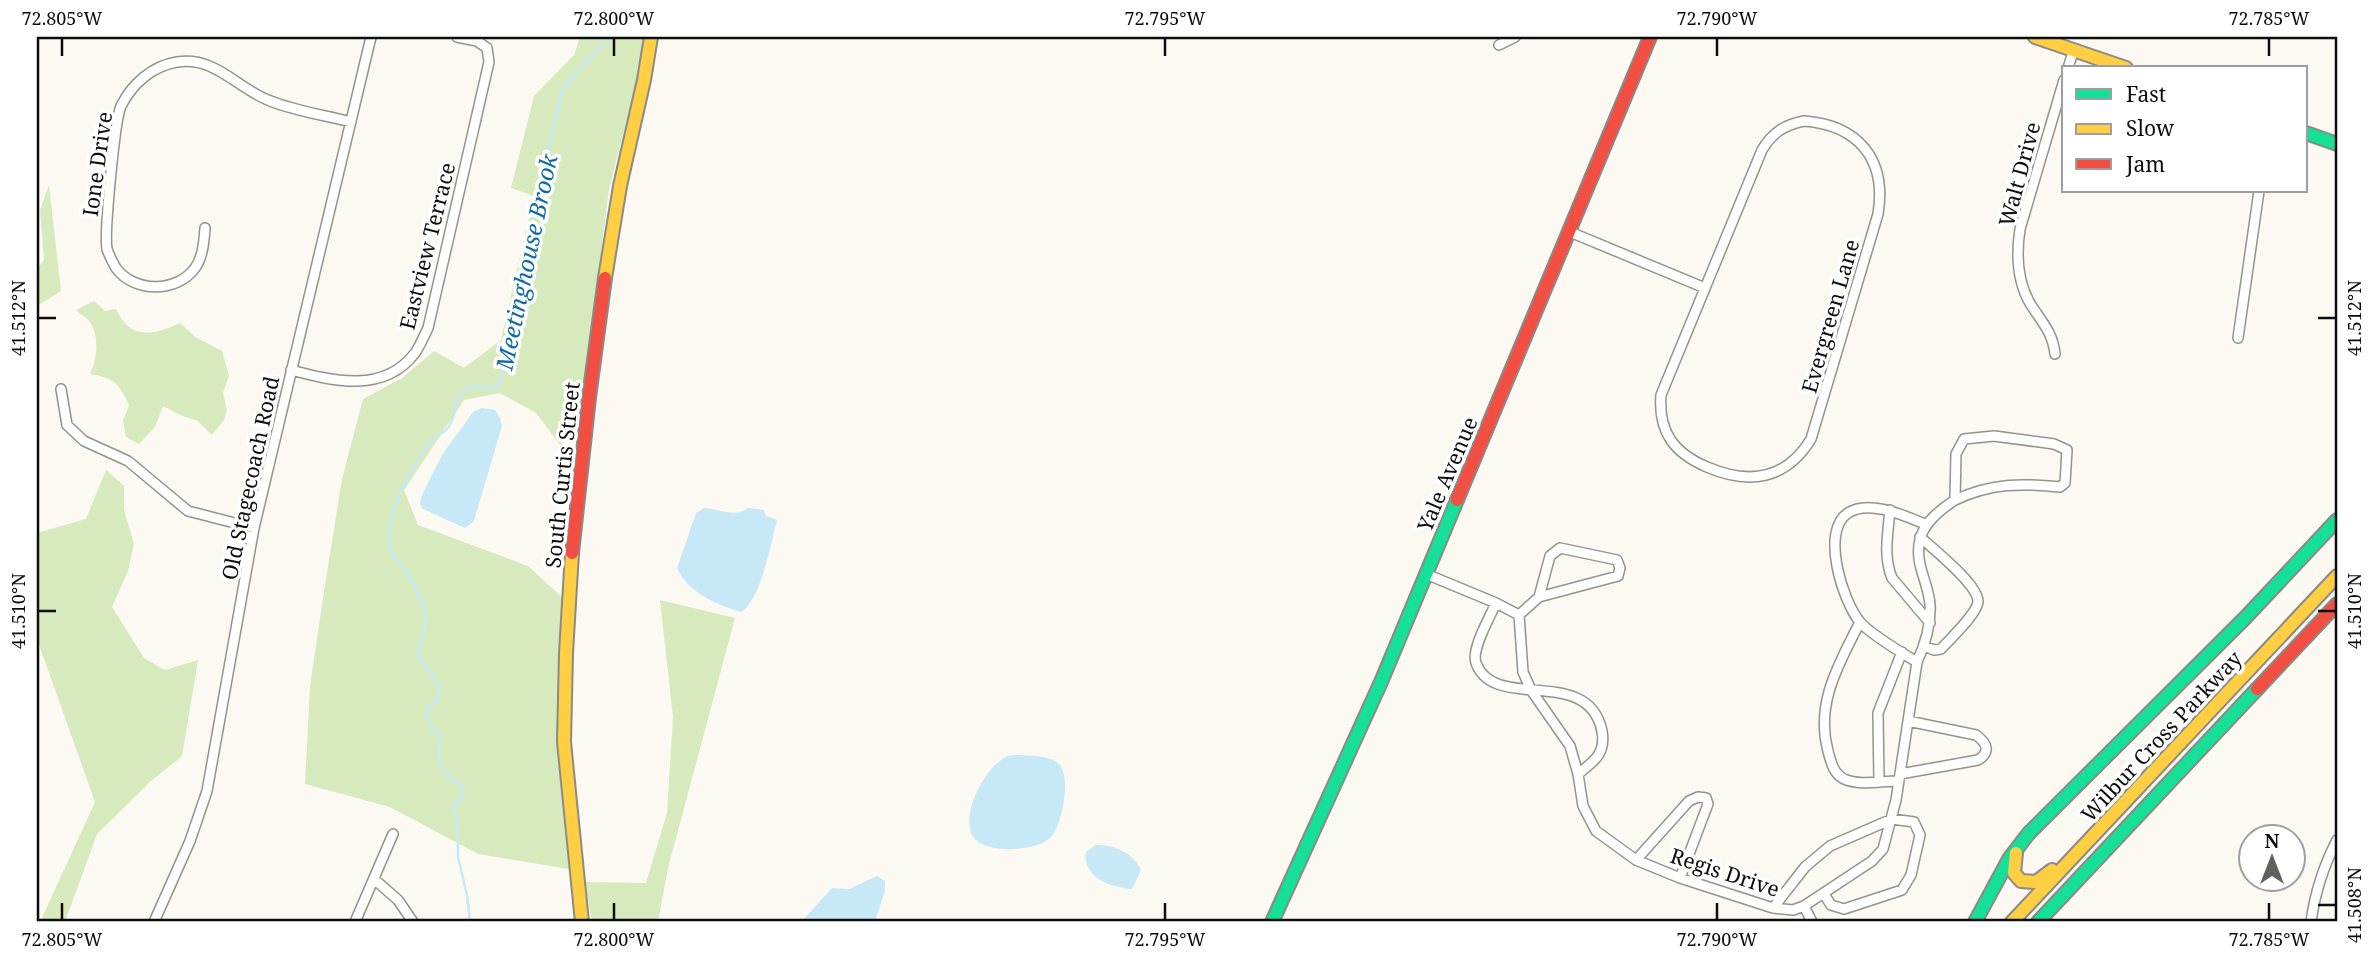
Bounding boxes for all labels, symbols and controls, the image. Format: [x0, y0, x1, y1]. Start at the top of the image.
text: 72.805°W [22, 6, 103, 30]
text: 72.800°W [574, 6, 655, 30]
text: 72.795°W [1125, 6, 1206, 30]
text: 72.790°W [1677, 6, 1758, 30]
text: 72.785°W [2229, 6, 2310, 30]
legend [2062, 66, 2308, 192]
text: Fast [2126, 80, 2166, 108]
street label: Ione Drive [76, 110, 118, 218]
text: Slow [2126, 114, 2175, 142]
street label: Walt Drive [1992, 119, 2046, 229]
water label: Meetinghouse Brook [487, 150, 565, 374]
text: Jam [2125, 150, 2165, 178]
street label: Eastview Terrace [393, 160, 461, 332]
street label: Evergreen Lane [1795, 236, 1865, 396]
text: 41.512°N [6, 280, 30, 356]
text: 41.512°N [2342, 280, 2366, 356]
street label: Old Stagecoach Road [215, 373, 285, 582]
street label: South Curtis Street [538, 381, 586, 569]
street label: Yale Avenue [1410, 412, 1484, 537]
text: 41.510°N [6, 573, 30, 649]
text: 41.510°N [2342, 573, 2366, 649]
street label: Wilbur Cross Parkway [2074, 644, 2248, 828]
north arrow [2238, 822, 2308, 892]
text: N [2265, 828, 2280, 854]
street label: Regis Drive [1667, 841, 1783, 903]
text: 41.508°N [2342, 867, 2366, 943]
text: 72.805°W [22, 927, 103, 951]
text: 72.800°W [574, 927, 655, 951]
text: 72.795°W [1125, 927, 1206, 951]
text: 72.790°W [1677, 927, 1758, 951]
text: 72.785°W [2229, 927, 2310, 951]

